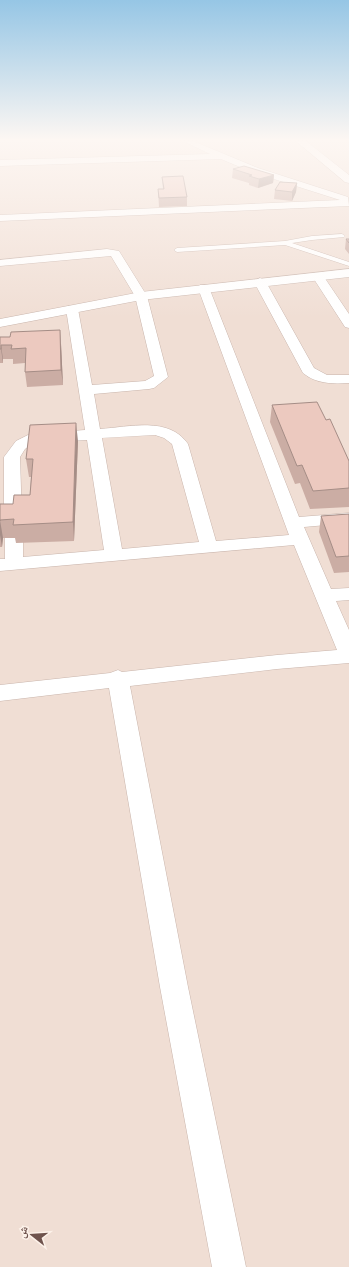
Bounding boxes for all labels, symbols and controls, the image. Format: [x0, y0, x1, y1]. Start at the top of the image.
north arrow [12, 1215, 52, 1255]
text: ش [14, 1224, 32, 1240]

